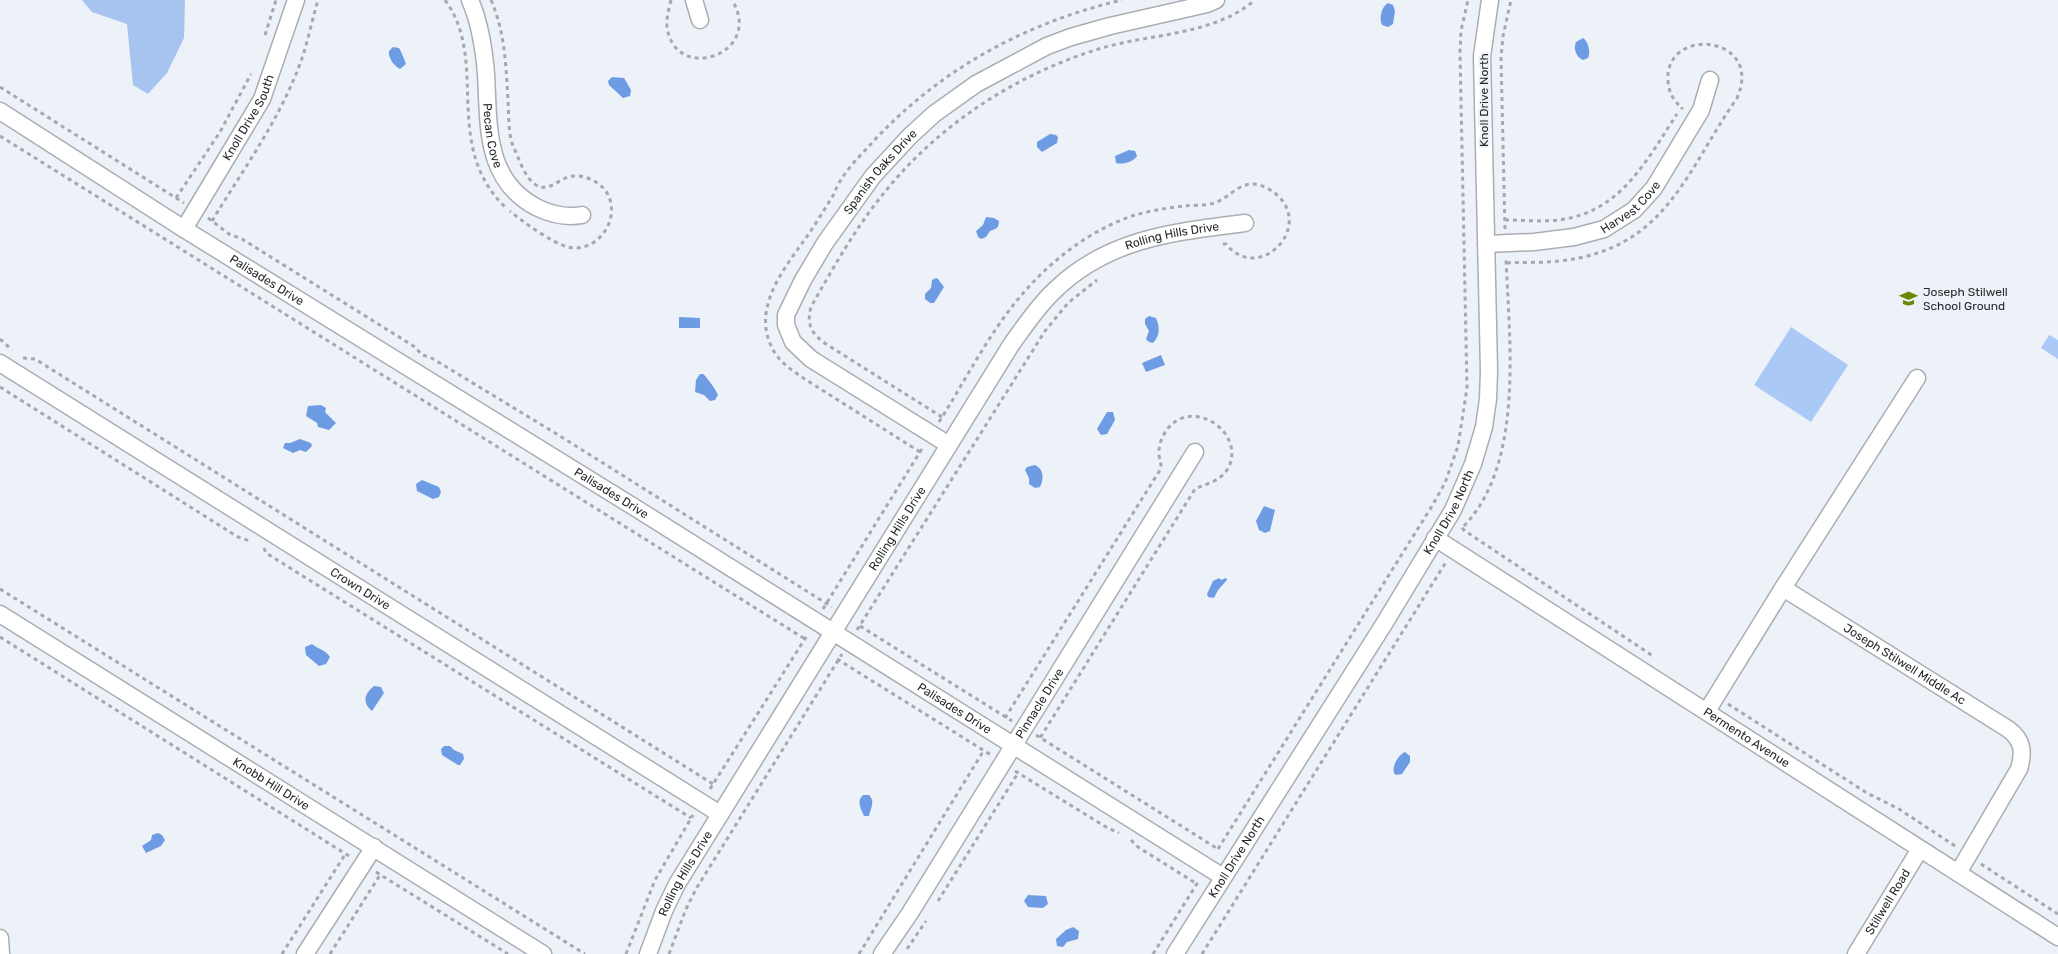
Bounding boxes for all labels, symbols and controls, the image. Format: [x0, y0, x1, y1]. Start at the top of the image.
street label: Knoll Drive North [1477, 53, 1491, 147]
street label: Knoll Drive South [220, 73, 277, 163]
street label: Pecan Cove [480, 103, 505, 170]
street label: Spanish Oaks Drive [841, 126, 920, 217]
street label: Harvest Cove [1598, 178, 1664, 236]
street label: Rolling Hills Drive [1123, 219, 1220, 253]
street label: Palisades Drive [227, 252, 307, 309]
place label: Joseph Stilwell School Ground [1923, 285, 2008, 313]
school or university icon: Joseph Stilwell School Ground [1899, 289, 1919, 309]
street label: Palisades Drive [572, 465, 651, 521]
street label: Knoll Drive North [1421, 468, 1477, 557]
street label: Rolling Hills Drive [866, 484, 929, 573]
street label: Crown Drive [328, 565, 393, 613]
street label: Joseph Stilwell Middle Ac [1841, 621, 1968, 708]
street label: Pinnacle Drive [1013, 666, 1067, 741]
street label: Palisades Drive [915, 680, 994, 737]
street label: Permento Avenue [1701, 705, 1793, 771]
street label: Knobb Hill Drive [230, 755, 312, 813]
street label: Knoll Drive North [1206, 813, 1268, 900]
street label: Rolling Hills Drive [656, 828, 715, 918]
street label: Stillwell Road [1862, 867, 1913, 937]

